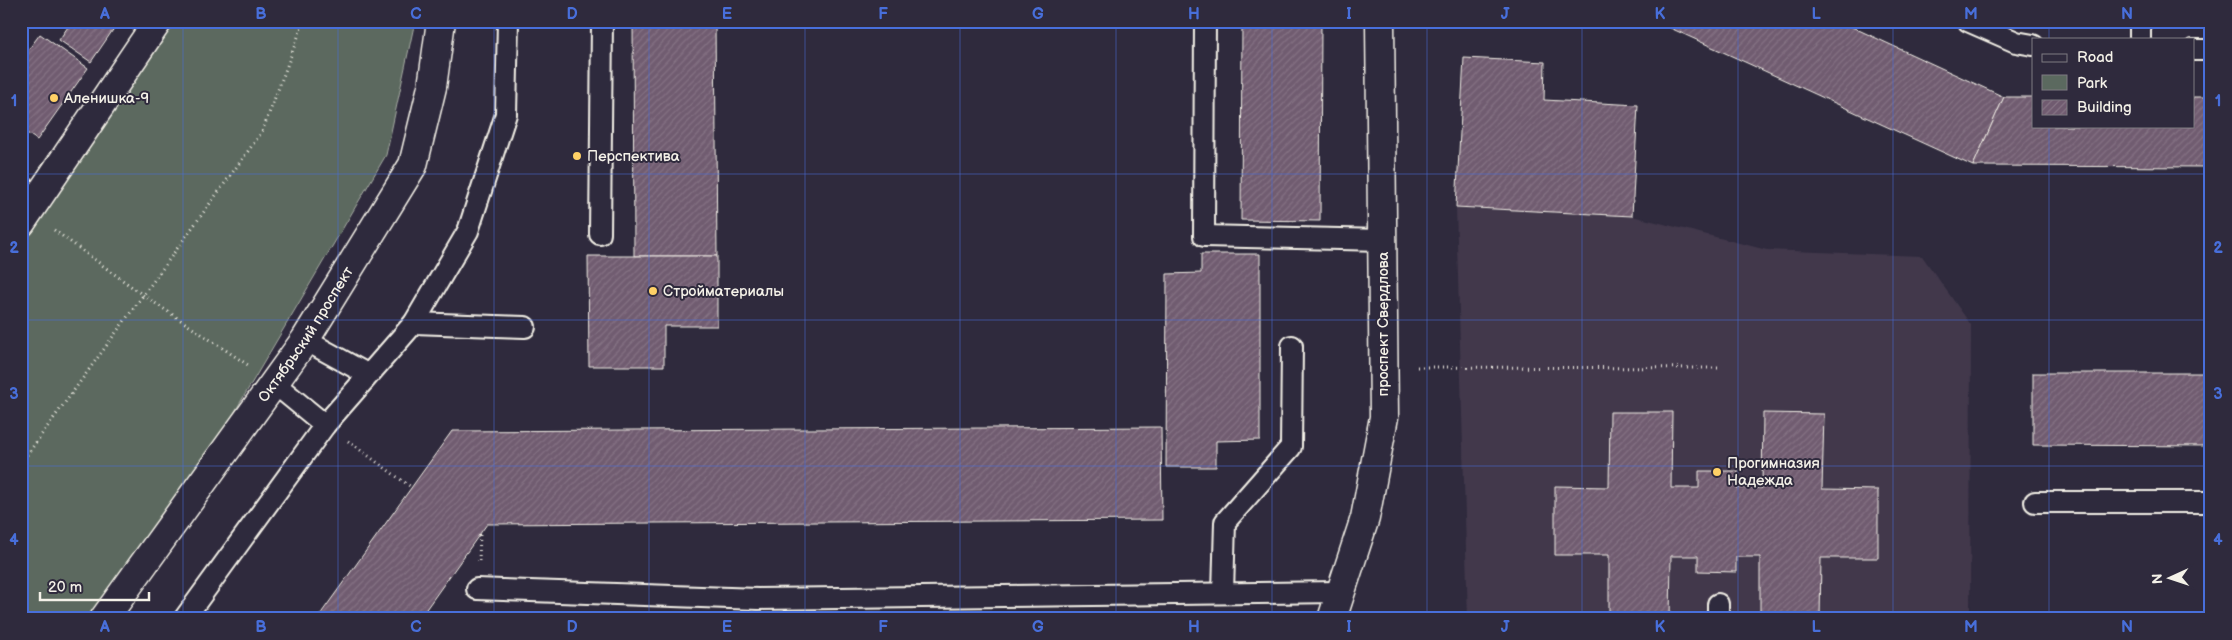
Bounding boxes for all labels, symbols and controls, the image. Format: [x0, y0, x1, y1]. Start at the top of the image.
text: A [99, 5, 110, 24]
text: B [255, 5, 267, 24]
text: C [410, 5, 422, 24]
text: D [566, 5, 578, 24]
text: E [722, 5, 732, 24]
text: F [878, 5, 888, 24]
text: G [1032, 5, 1044, 24]
text: H [1188, 5, 1200, 24]
text: I [1346, 5, 1352, 24]
text: J [1501, 5, 1510, 24]
text: K [1655, 5, 1666, 24]
text: L [1811, 5, 1821, 24]
text: M [1964, 5, 1978, 24]
text: N [2121, 5, 2133, 24]
legend [2032, 38, 2194, 128]
text: Road [2077, 48, 2113, 67]
text: Park [2077, 74, 2108, 93]
place label: Аленишка-9 [63, 89, 149, 108]
text: 1 [11, 92, 17, 111]
marker: Аленишка-9 [48, 92, 60, 104]
text: 1 [2215, 92, 2221, 111]
text: Building [2077, 98, 2132, 117]
place label: Перспектива [587, 147, 680, 166]
marker: Перспектива [571, 150, 583, 162]
text: 2 [9, 239, 19, 258]
text: 2 [2213, 239, 2223, 258]
street label: проспект Свердлова [1374, 251, 1393, 396]
street label: Октябрьский проспект [254, 263, 358, 406]
place label: Стройматериалы [663, 282, 784, 301]
marker: Стройматериалы [647, 285, 659, 297]
text: 3 [9, 385, 19, 404]
text: 3 [2213, 385, 2223, 404]
place label: Прогимназия Надежда [1727, 454, 1820, 490]
marker: Прогимназия Надежда [1711, 466, 1723, 478]
text: 4 [9, 531, 19, 550]
text: 4 [2213, 531, 2223, 550]
north arrow [2144, 552, 2194, 602]
scale bar [40, 570, 149, 602]
text: N [2149, 573, 2166, 584]
text: 20 m [48, 578, 82, 597]
text: A [99, 618, 110, 637]
text: B [255, 618, 267, 637]
text: C [410, 618, 422, 637]
text: D [566, 618, 578, 637]
text: E [722, 618, 732, 637]
text: F [878, 618, 888, 637]
text: G [1032, 618, 1044, 637]
text: H [1188, 618, 1200, 637]
text: I [1346, 618, 1352, 637]
text: J [1501, 618, 1510, 637]
text: K [1655, 618, 1666, 637]
text: L [1811, 618, 1821, 637]
text: M [1964, 618, 1978, 637]
text: N [2121, 618, 2133, 637]

